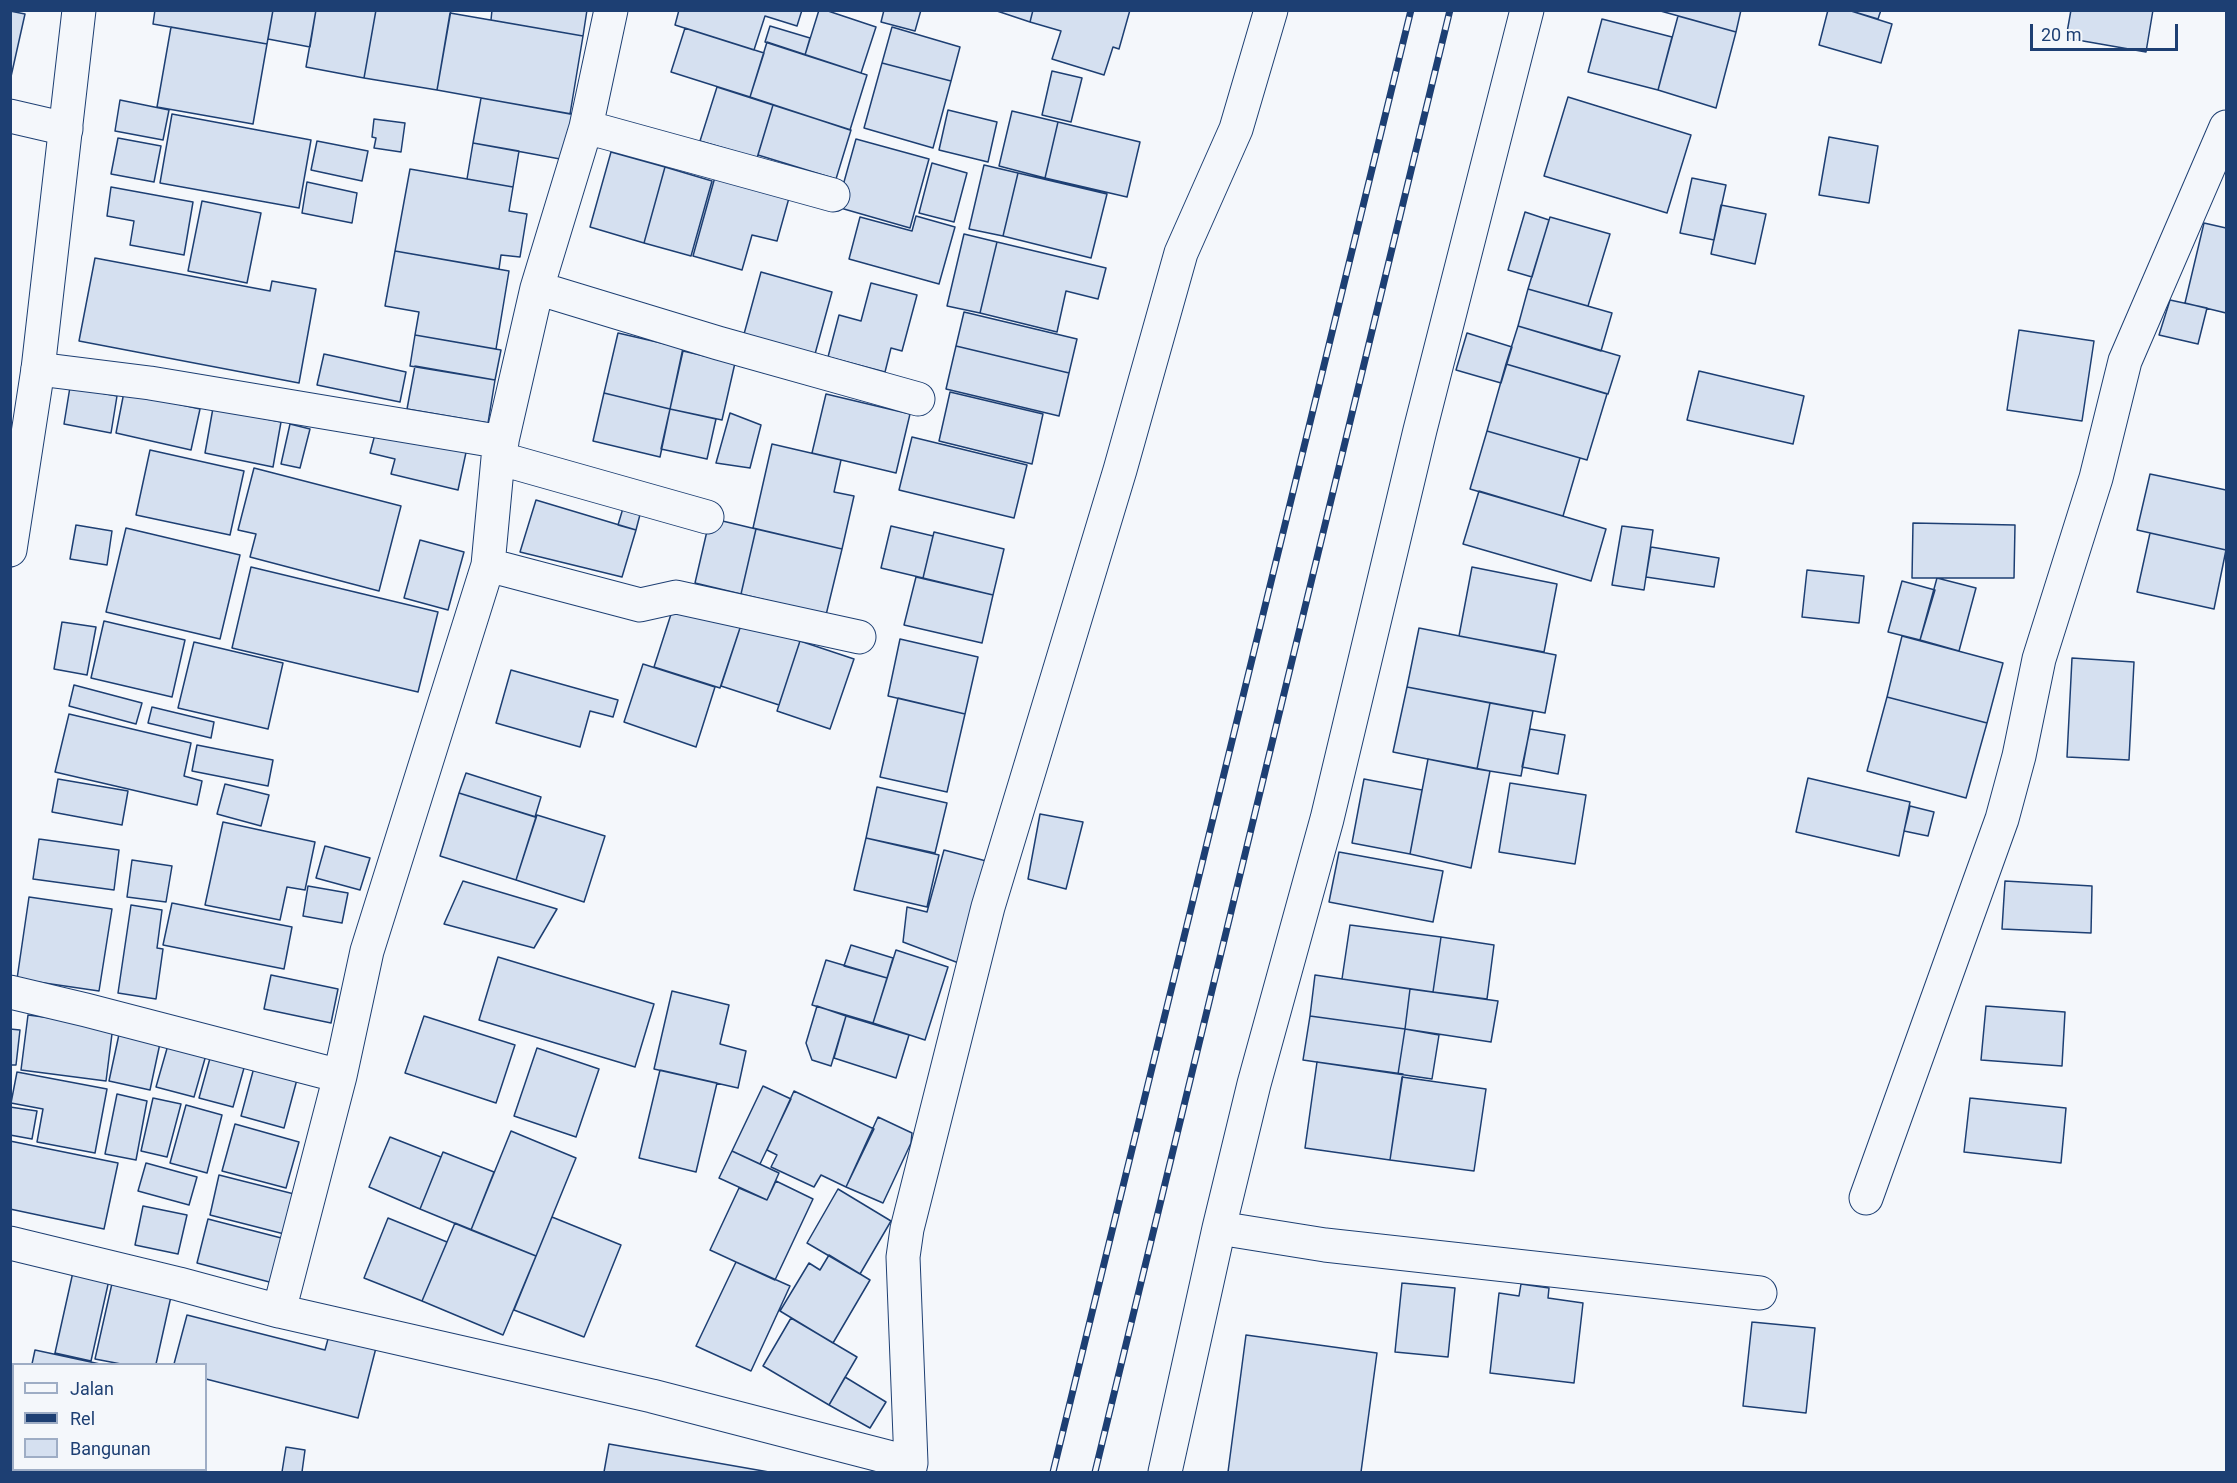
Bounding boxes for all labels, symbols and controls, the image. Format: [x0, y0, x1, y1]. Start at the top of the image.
scale bar [2033, 12, 2182, 50]
text: 20 m [2041, 24, 2081, 45]
legend [12, 1363, 207, 1471]
text: Jalan [70, 1378, 114, 1399]
text: Rel [70, 1408, 95, 1429]
text: Bangunan [70, 1438, 151, 1459]

